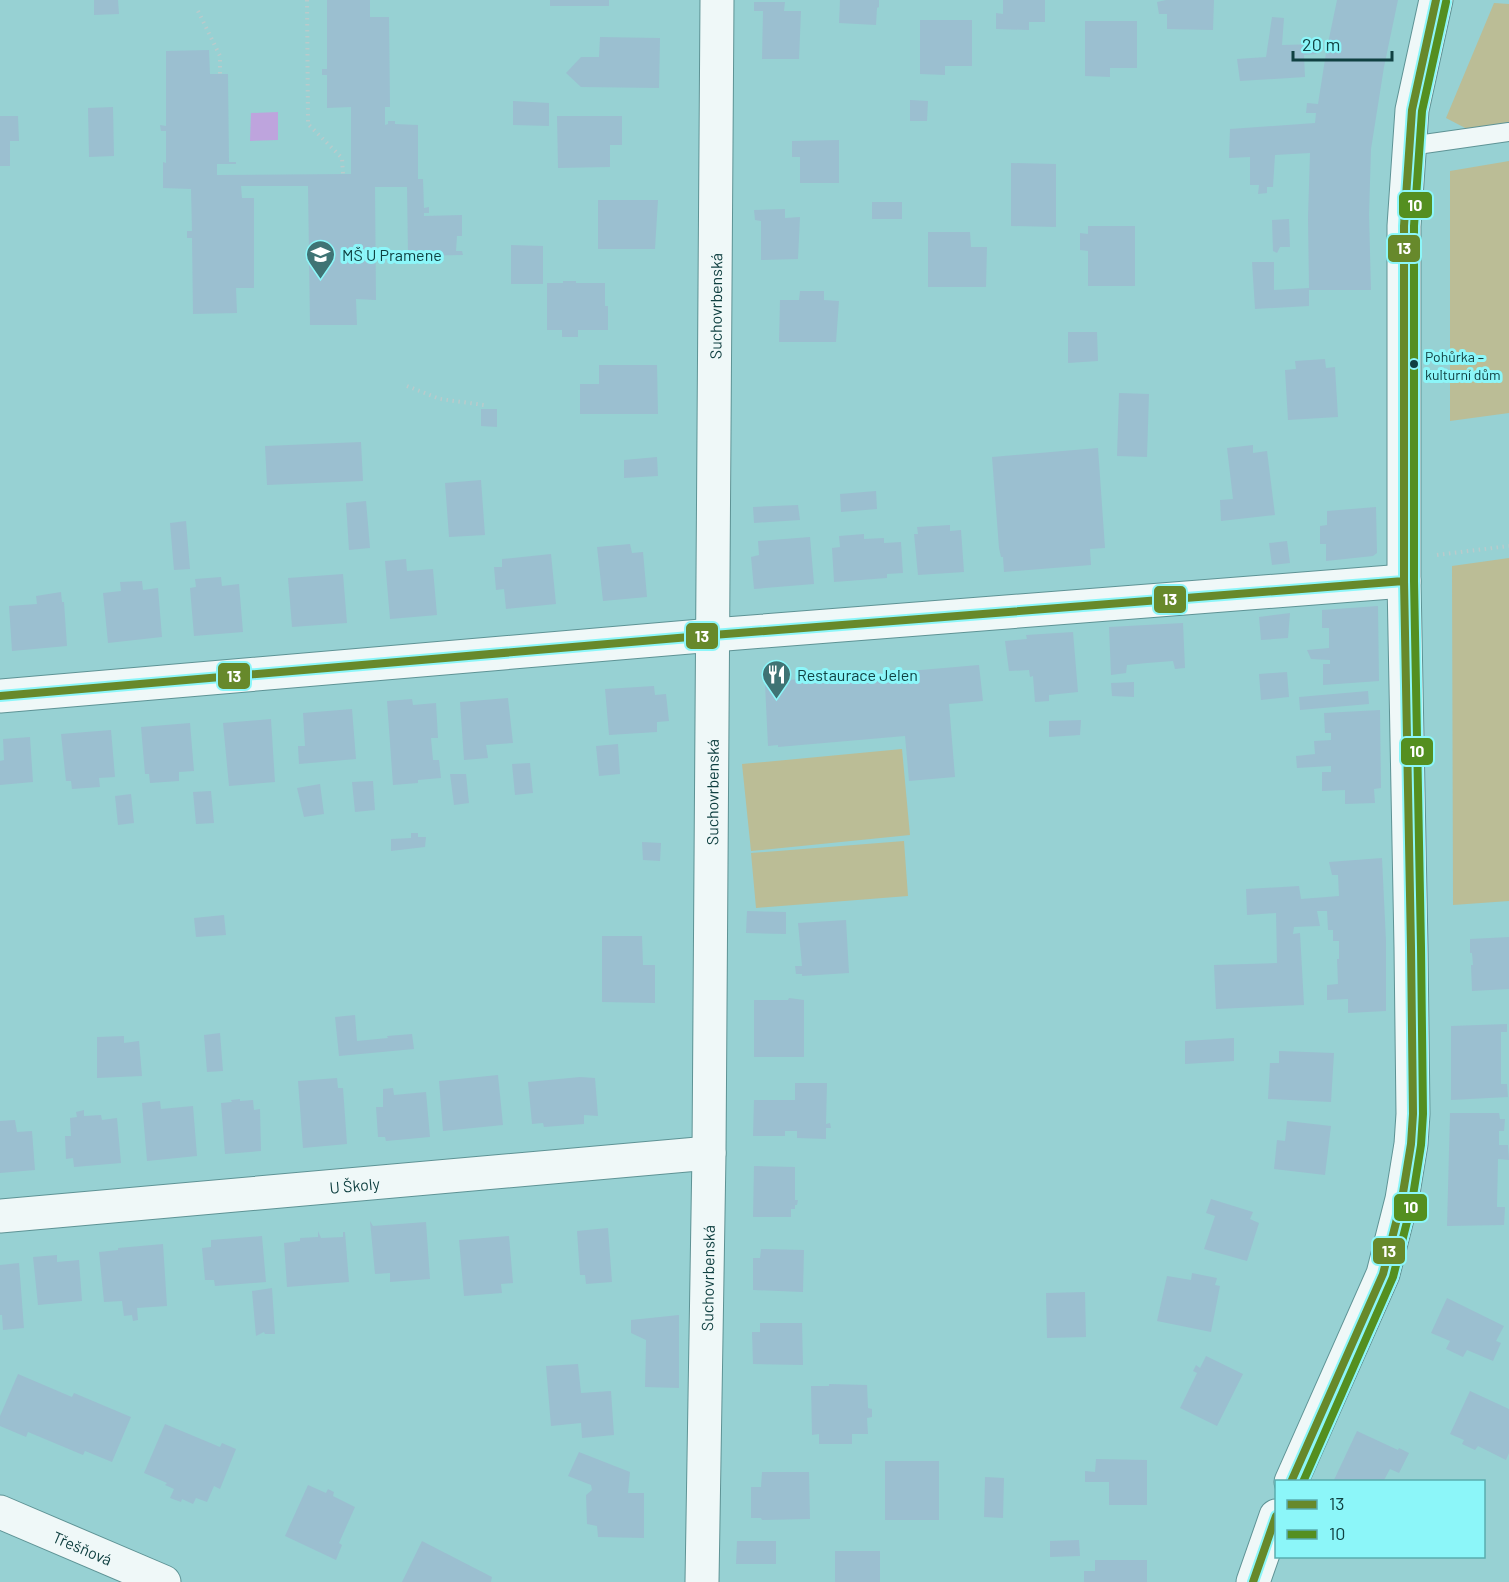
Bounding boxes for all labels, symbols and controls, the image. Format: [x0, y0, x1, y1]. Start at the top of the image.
scale bar [1293, 24, 1392, 62]
text: 20 m [1302, 33, 1340, 55]
line badge: 10 [1398, 191, 1433, 219]
text: 10 [1408, 195, 1422, 214]
line badge: 13 [1387, 234, 1421, 263]
school or university icon: MŠ U Pramene [305, 238, 337, 280]
text: 13 [1397, 238, 1411, 257]
place label: MŠ U Pramene [342, 245, 442, 264]
street label: Suchovrbenská [705, 253, 725, 359]
place label: Pohůrka – kulturní dům [1425, 348, 1501, 383]
marker: Pohůrka – kulturní dům [1408, 358, 1420, 370]
line badge: 13 [1153, 585, 1187, 614]
text: 13 [1163, 589, 1177, 608]
line badge: 13 [685, 622, 719, 650]
text: 13 [695, 626, 709, 645]
restaurant icon: Restaurace Jelen [760, 658, 792, 700]
line badge: 13 [217, 662, 251, 690]
place label: Restaurace Jelen [797, 665, 918, 684]
text: 13 [227, 666, 241, 685]
line badge: 10 [1400, 737, 1434, 766]
street label: Suchovrbenská [702, 739, 721, 845]
text: 10 [1410, 741, 1424, 760]
street label: U Školy [329, 1173, 381, 1196]
line badge: 10 [1393, 1193, 1428, 1222]
text: 10 [1404, 1197, 1418, 1216]
street label: Suchovrbenská [697, 1225, 717, 1331]
line badge: 13 [1372, 1237, 1406, 1265]
text: 13 [1382, 1241, 1396, 1260]
legend [1275, 1480, 1485, 1558]
text: 13 [1329, 1492, 1345, 1514]
text: 10 [1329, 1522, 1345, 1544]
street label: Třešňová [50, 1526, 115, 1568]

